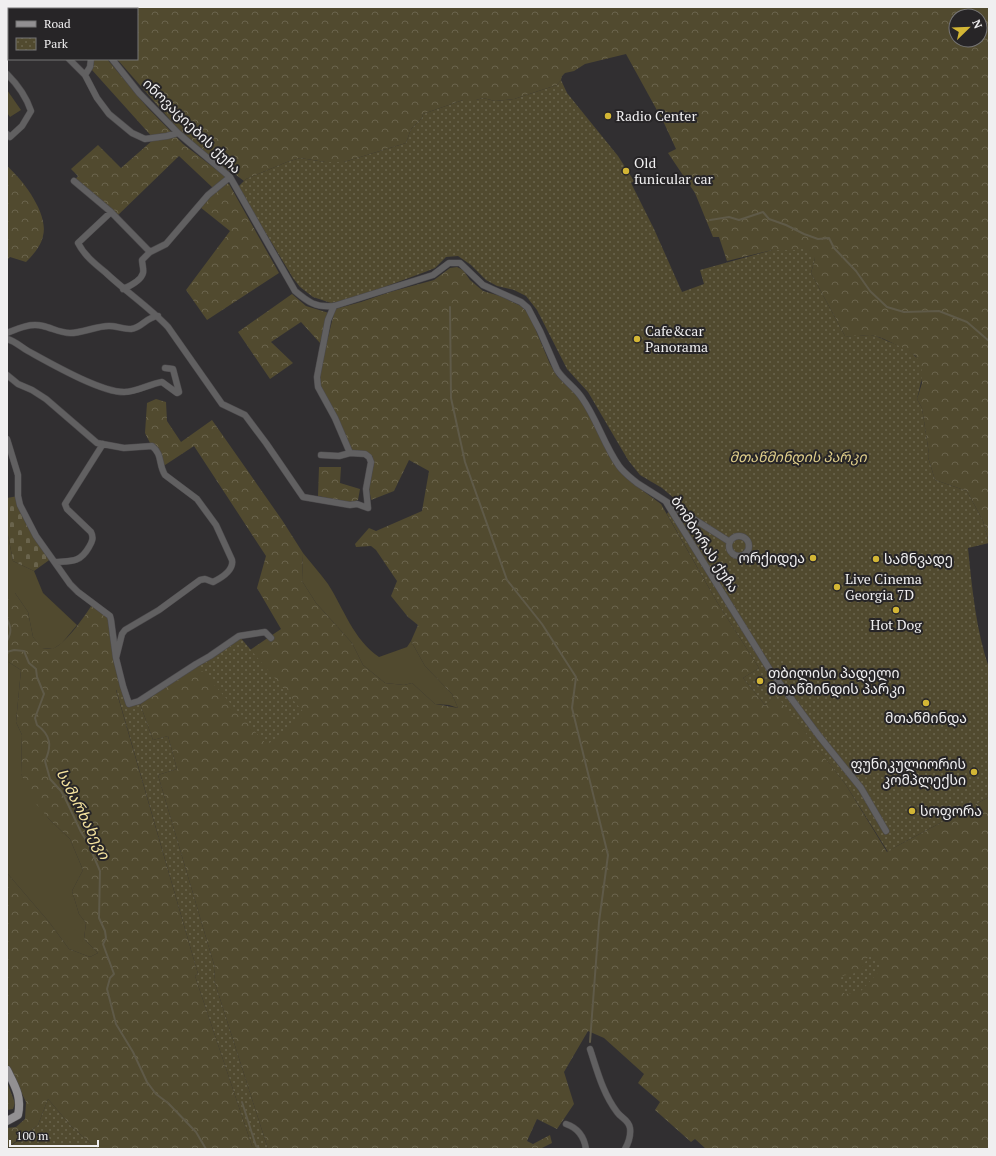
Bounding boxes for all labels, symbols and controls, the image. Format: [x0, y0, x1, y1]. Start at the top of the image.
legend [8, 8, 138, 60]
north arrow [948, 8, 988, 48]
text: Road [44, 16, 71, 31]
text: N [969, 18, 986, 31]
text: Park [44, 36, 69, 51]
street label: ინოვაციების ქუჩა [139, 74, 246, 178]
place label: Radio Center [616, 106, 697, 125]
marker: Radio Center [603, 111, 613, 121]
place label: Old funicular car [634, 153, 714, 188]
marker: Old funicular car [621, 166, 631, 176]
place label: Cafe&car Panorama [645, 321, 708, 356]
marker: Cafe&car Panorama [632, 334, 642, 344]
park label: მთაწმინდის პარკი [729, 447, 868, 466]
street label: ბომბორას ქუჩა [667, 492, 744, 596]
place label: ორქიდეა [738, 548, 805, 567]
place label: სამნვადე [884, 549, 953, 568]
marker: ორქიდეა [808, 553, 818, 563]
marker: სამნვადე [871, 554, 881, 564]
place label: Live Cinema Georgia 7D [845, 569, 922, 604]
marker: Live Cinema Georgia 7D [832, 582, 842, 592]
marker: Hot Dog [891, 605, 901, 615]
place label: Hot Dog [870, 615, 922, 634]
place label: თბილისი პადელი მთაწმინდის პარკი [768, 663, 905, 698]
marker: თბილისი პადელი მთაწმინდის პარკი [755, 676, 765, 686]
marker: მთაწმინდა [921, 698, 931, 708]
place label: მთაწმინდა [885, 708, 967, 727]
place label: ფუნიკულიორის კომპლექსი [851, 754, 966, 789]
water label: სამარხახევი [53, 765, 116, 863]
marker: ფუნიკულიორის კომპლექსი [969, 767, 979, 777]
place label: სოფორა [920, 801, 982, 820]
marker: სოფორა [907, 806, 917, 816]
scale bar [10, 1122, 98, 1148]
text: 100 m [16, 1128, 49, 1143]

